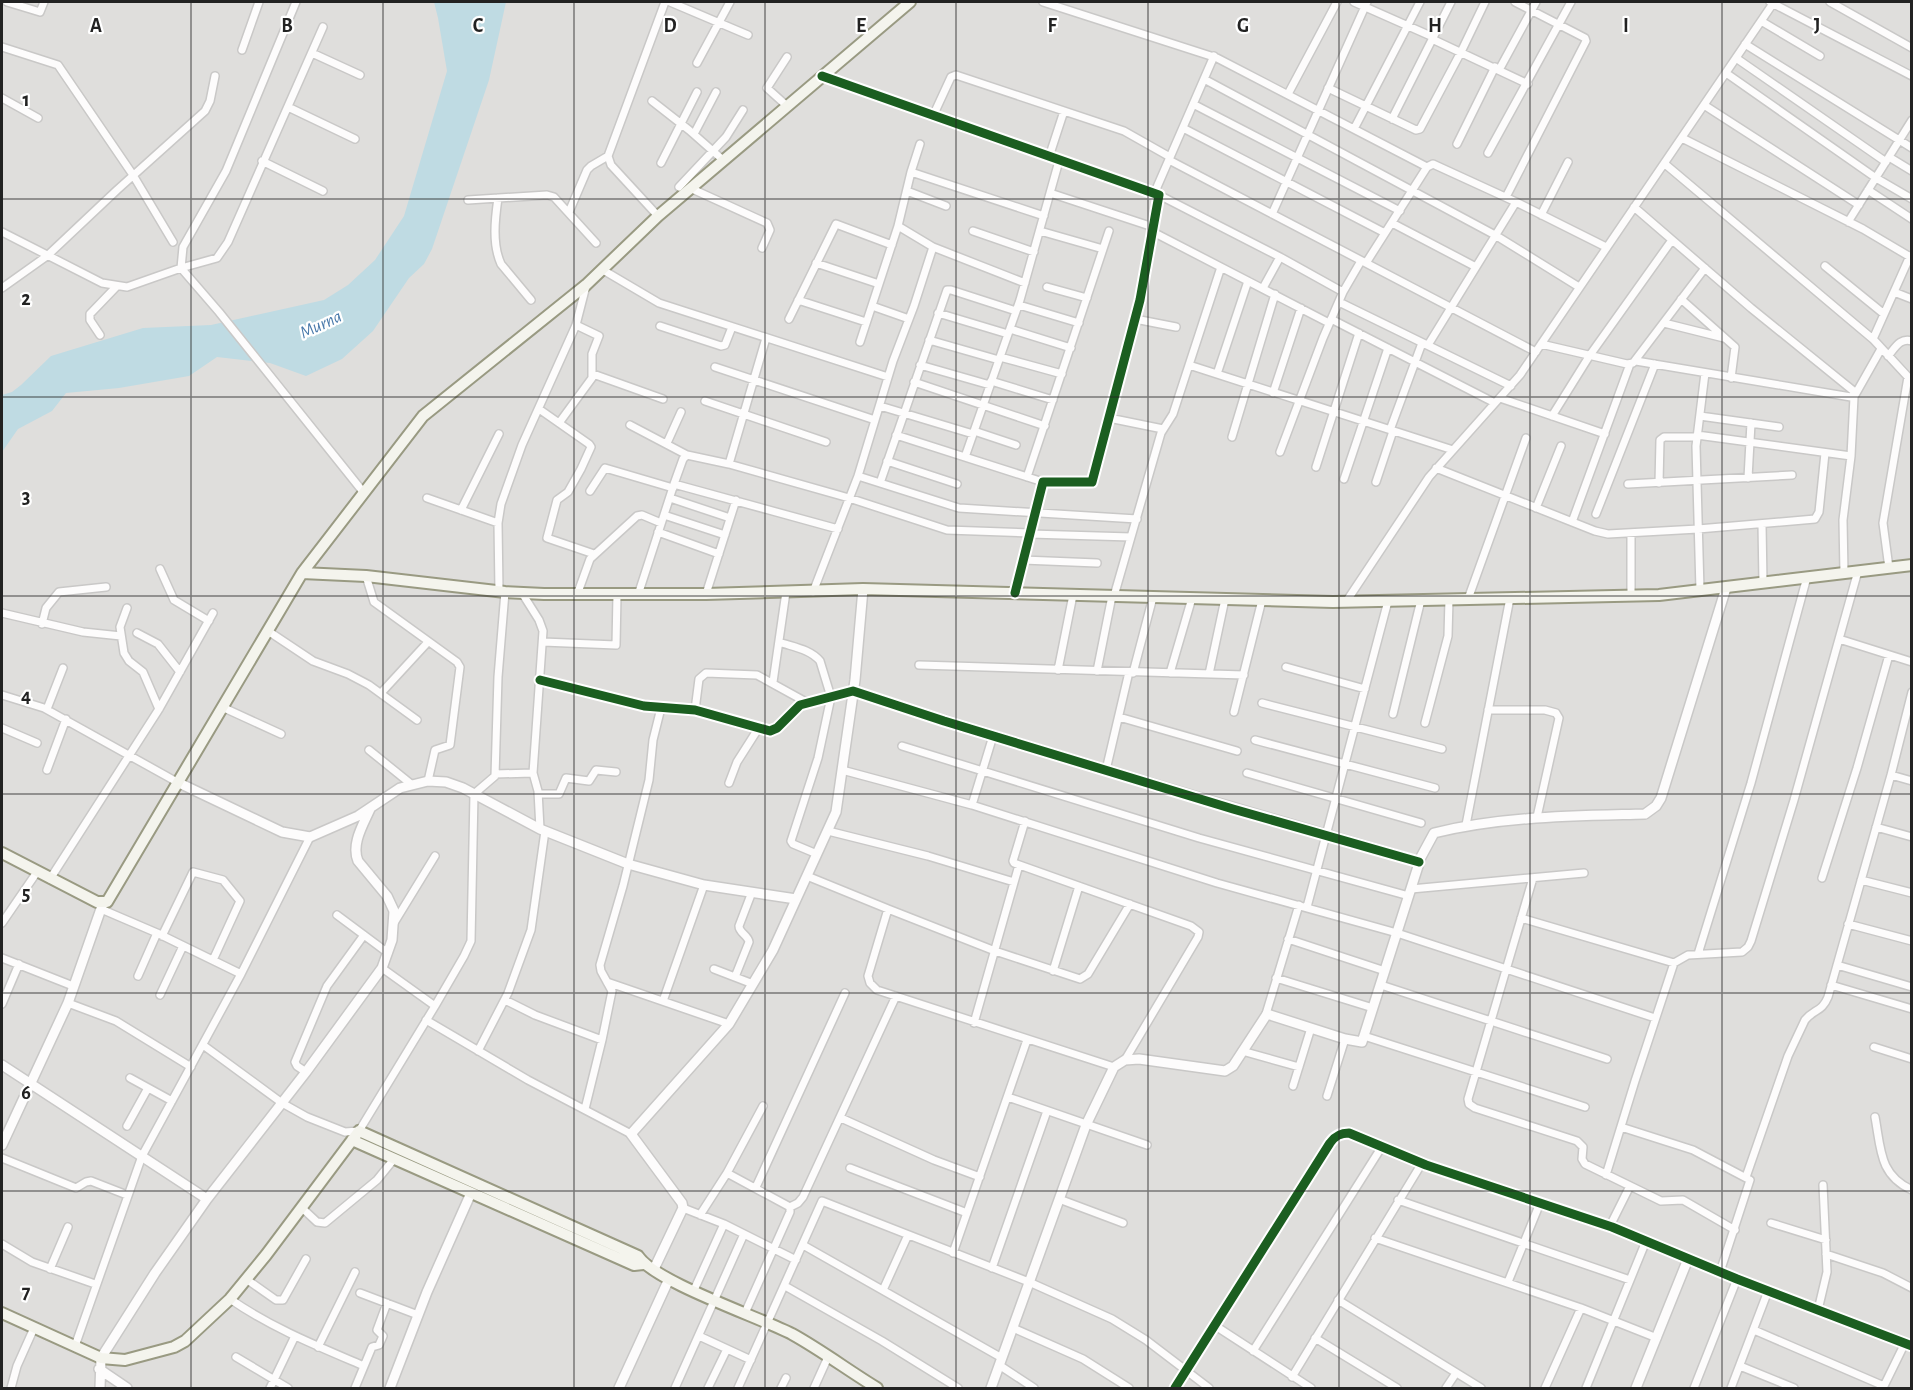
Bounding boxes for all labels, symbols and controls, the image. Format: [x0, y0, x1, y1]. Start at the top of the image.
text: A [90, 16, 102, 36]
text: B [281, 16, 293, 36]
text: C [473, 16, 484, 36]
text: D [663, 16, 677, 36]
text: E [856, 16, 866, 36]
text: F [1047, 16, 1057, 36]
text: G [1237, 16, 1249, 36]
text: H [1428, 16, 1442, 36]
text: I [1623, 16, 1629, 36]
text: J [1814, 16, 1820, 36]
text: 1 [22, 90, 30, 110]
text: 2 [21, 289, 31, 309]
water label: Murna [297, 308, 345, 342]
text: 3 [22, 487, 30, 507]
text: 4 [21, 686, 31, 706]
text: 5 [22, 884, 30, 904]
text: 6 [21, 1083, 31, 1103]
text: 7 [22, 1282, 31, 1302]

